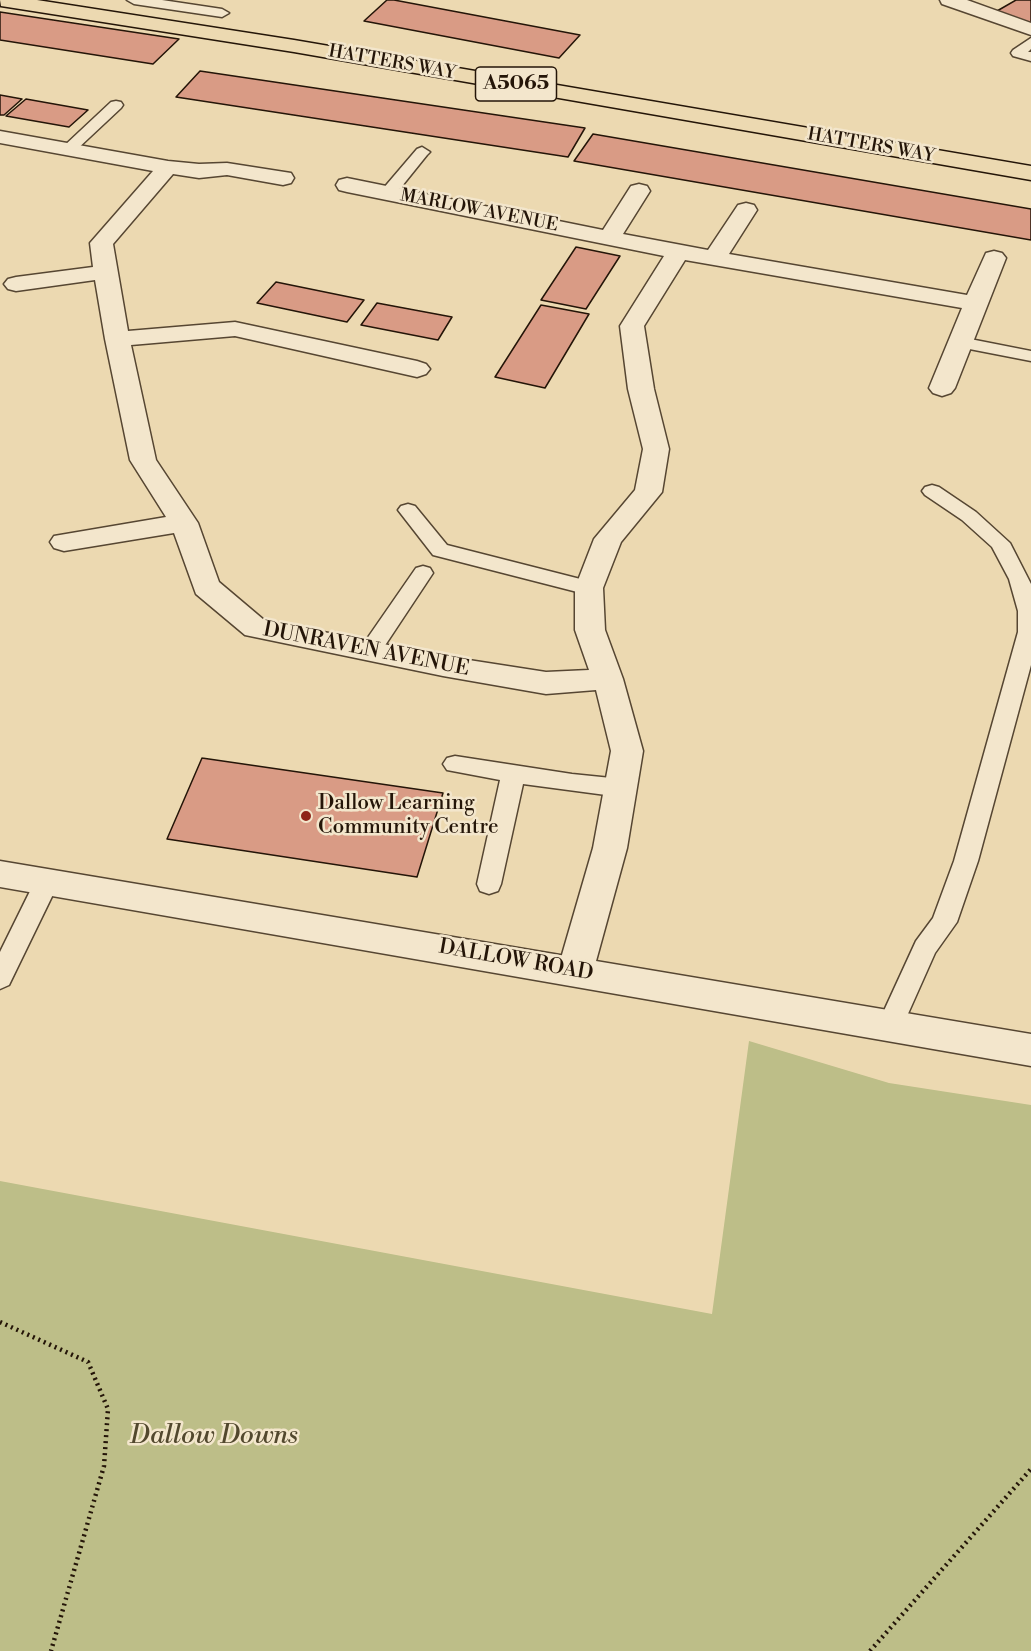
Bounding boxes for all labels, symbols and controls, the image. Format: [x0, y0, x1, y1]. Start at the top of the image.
street label: HATTERS WAY [327, 41, 457, 85]
road number: A5065 [476, 67, 556, 101]
street label: HATTERS WAY [806, 124, 936, 168]
street label: MARLOW AVENUE [398, 185, 560, 237]
street label: DUNRAVEN AVENUE [261, 618, 471, 682]
place label: Dallow Learning Community Centre [318, 791, 499, 841]
marker: Dallow Learning Community Centre [299, 809, 313, 823]
street label: DALLOW ROAD [437, 935, 595, 987]
park label: Dallow Downs [130, 1421, 298, 1453]

